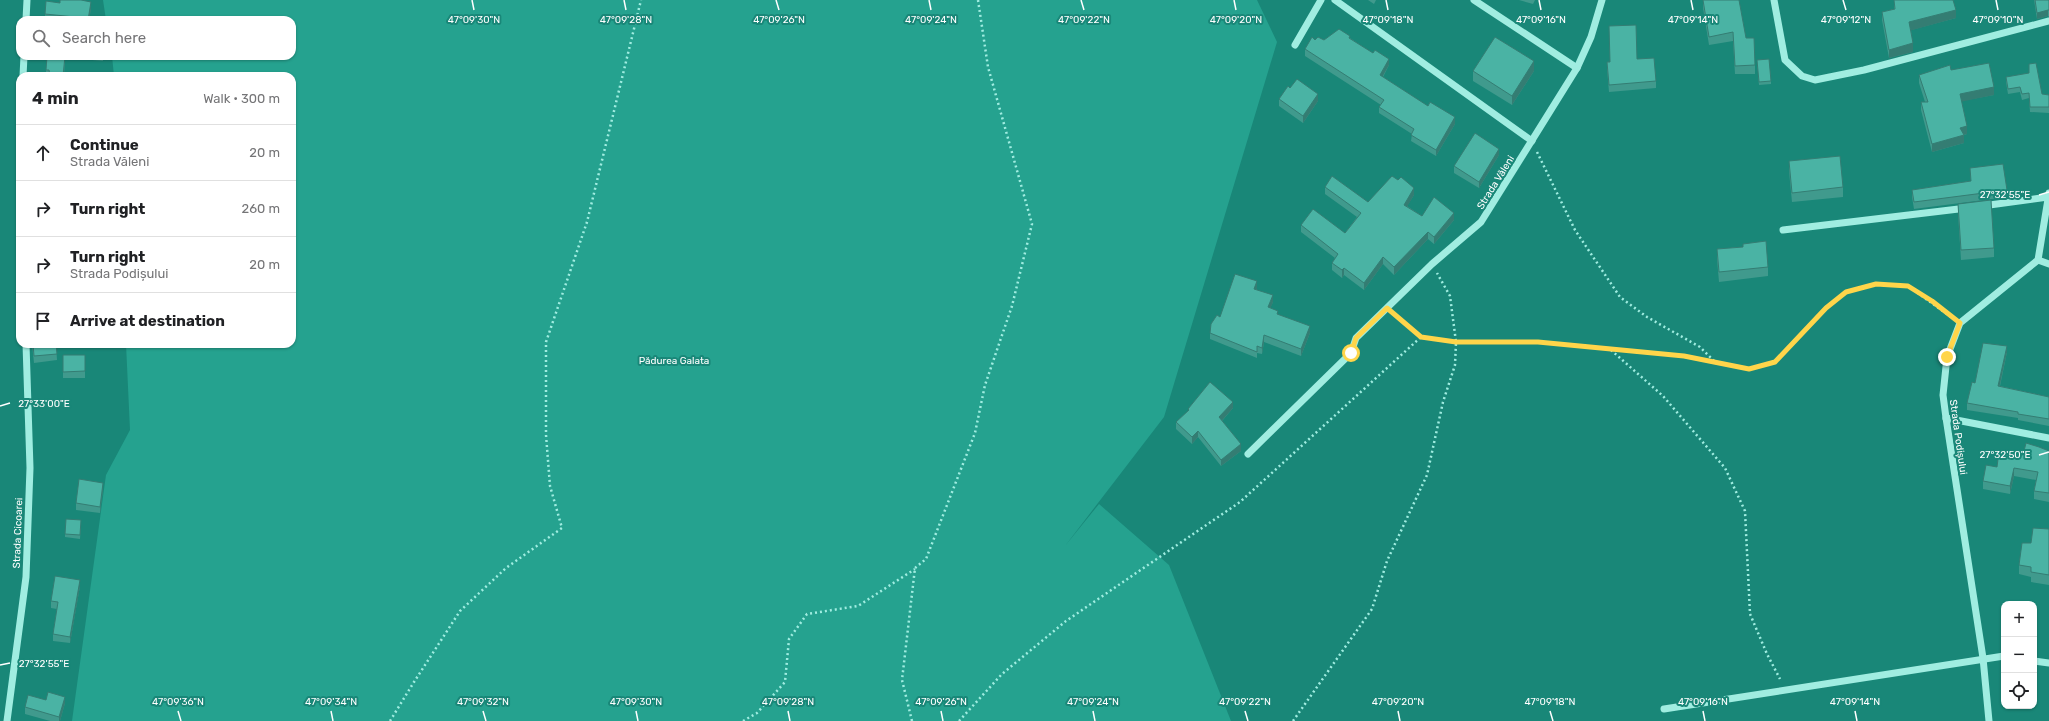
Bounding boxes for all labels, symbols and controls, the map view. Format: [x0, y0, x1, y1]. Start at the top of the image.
text: 47°09'30"N [448, 14, 500, 26]
text: 47°09'28"N [600, 14, 652, 26]
text: 47°09'26"N [753, 14, 805, 26]
text: 47°09'24"N [905, 14, 957, 26]
text: 47°09'22"N [1058, 14, 1110, 26]
text: 47°09'20"N [1210, 14, 1262, 26]
text: 47°09'18"N [1363, 14, 1413, 26]
text: 47°09'16"N [1516, 14, 1566, 26]
text: 47°09'14"N [1668, 14, 1718, 26]
text: 47°09'12"N [1821, 14, 1871, 26]
text: 47°09'10"N [1973, 14, 2023, 26]
search box [16, 16, 296, 60]
icon: search [30, 27, 52, 49]
text: Search here [62, 29, 146, 47]
text: 4 min [32, 88, 79, 108]
text: Walk · 300 m [203, 91, 280, 106]
text: Continue [70, 136, 139, 154]
icon: ahead [32, 142, 54, 164]
text: 20 m [249, 145, 280, 160]
street label: Strada Văleni [1475, 153, 1517, 212]
text: Strada Văleni [70, 154, 149, 169]
text: 27°32'55"E [1980, 189, 2030, 201]
icon: right [32, 198, 54, 220]
text: Turn right [70, 200, 145, 218]
text: 260 m [242, 201, 280, 216]
text: Turn right [70, 248, 145, 266]
icon: right [32, 254, 54, 276]
text: 20 m [249, 257, 280, 272]
text: Strada Podișului [70, 266, 168, 281]
icon: arrive [32, 310, 54, 332]
text: Arrive at destination [70, 312, 225, 330]
route start [1342, 344, 1360, 362]
route end [1938, 348, 1956, 366]
park label: Pădurea Galata [639, 355, 709, 367]
text: 27°33'00"E [18, 398, 70, 410]
street label: Strada Podișului [1947, 399, 1969, 475]
text: 27°32'50"E [1979, 449, 2031, 461]
street label: Strada Cicoarei [11, 497, 25, 569]
map controls [2001, 601, 2037, 709]
button: + [2001, 601, 2037, 637]
button: − [2001, 637, 2037, 673]
text: 27°32'55"E [19, 658, 69, 670]
button: locate [2001, 673, 2037, 709]
text: 47°09'36"N [152, 696, 204, 708]
text: 47°09'34"N [305, 696, 357, 708]
text: 47°09'32"N [457, 696, 509, 708]
text: 47°09'30"N [610, 696, 662, 708]
text: 47°09'28"N [762, 696, 814, 708]
text: 47°09'26"N [915, 696, 967, 708]
text: 47°09'24"N [1067, 696, 1119, 708]
text: 47°09'22"N [1219, 696, 1271, 708]
text: 47°09'20"N [1372, 696, 1424, 708]
text: 47°09'18"N [1525, 696, 1575, 708]
text: 47°09'16"N [1678, 696, 1728, 708]
text: 47°09'14"N [1830, 696, 1880, 708]

